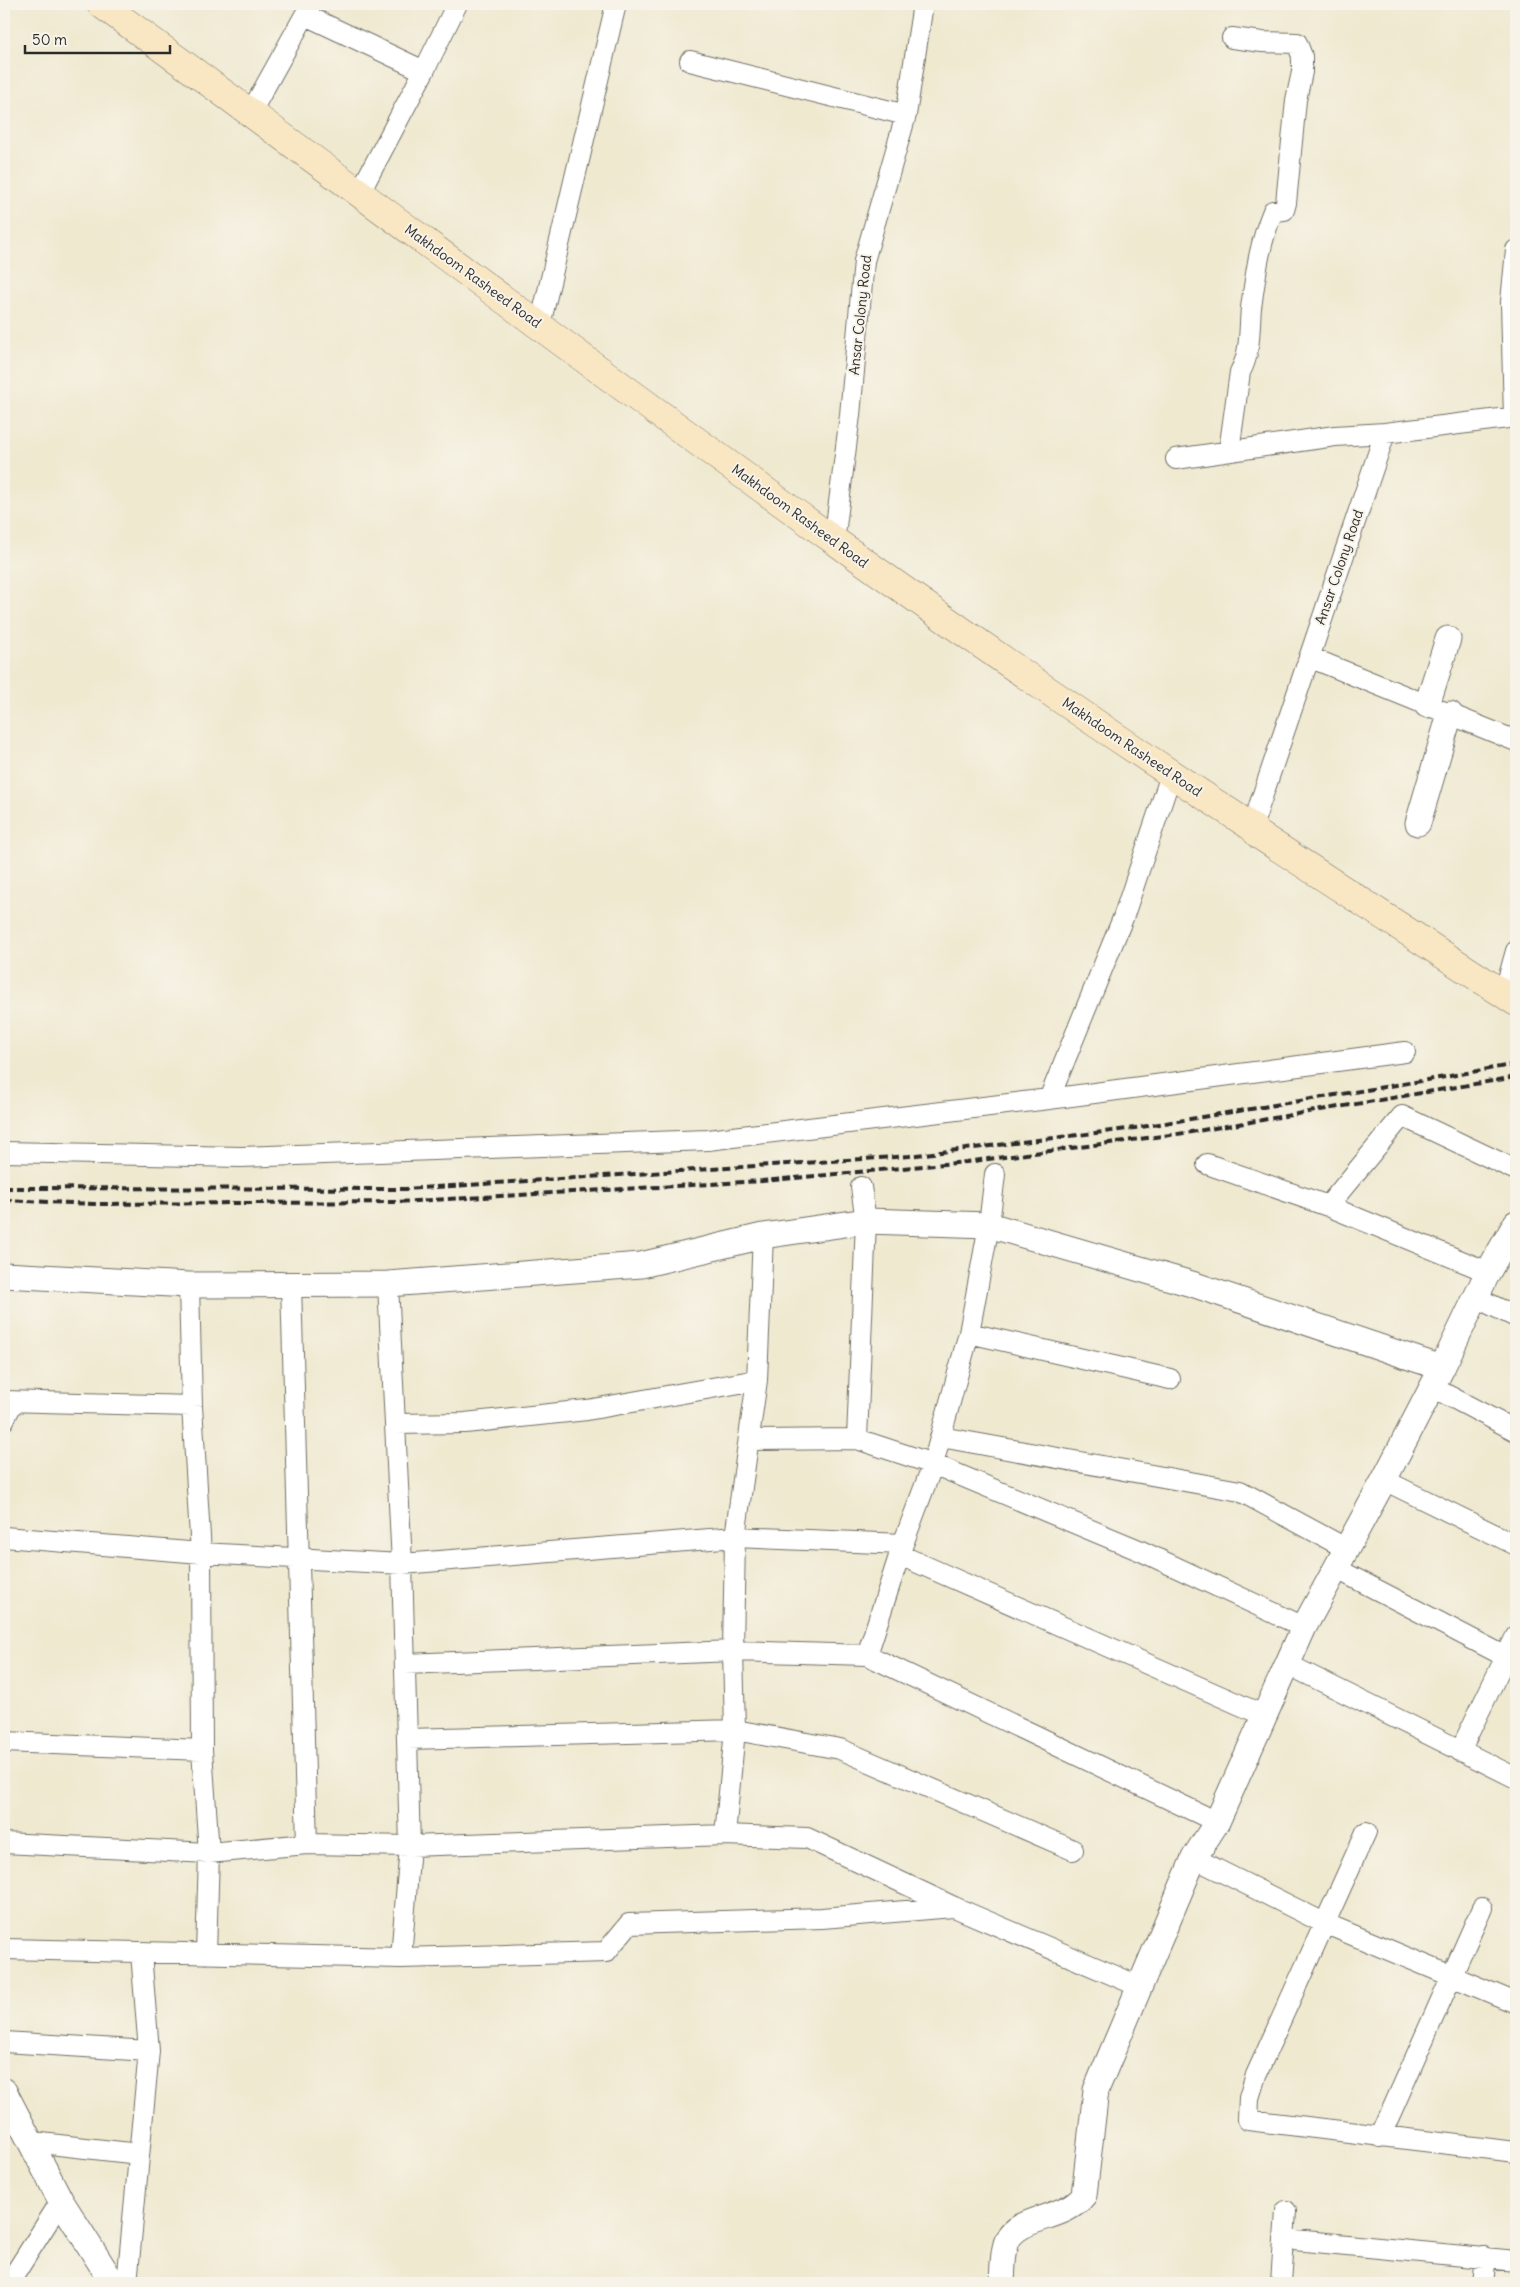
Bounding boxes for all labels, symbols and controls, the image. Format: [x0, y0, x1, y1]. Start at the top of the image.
scale bar [25, 22, 170, 54]
text: 50 m [32, 30, 67, 49]
street label: Makhdoom Rasheed Road [401, 220, 545, 332]
street label: Ansar Colony Road [845, 254, 875, 376]
street label: Makhdoom Rasheed Road [728, 460, 872, 572]
street label: Ansar Colony Road [1311, 507, 1367, 627]
street label: Makhdoom Rasheed Road [1059, 693, 1205, 801]

